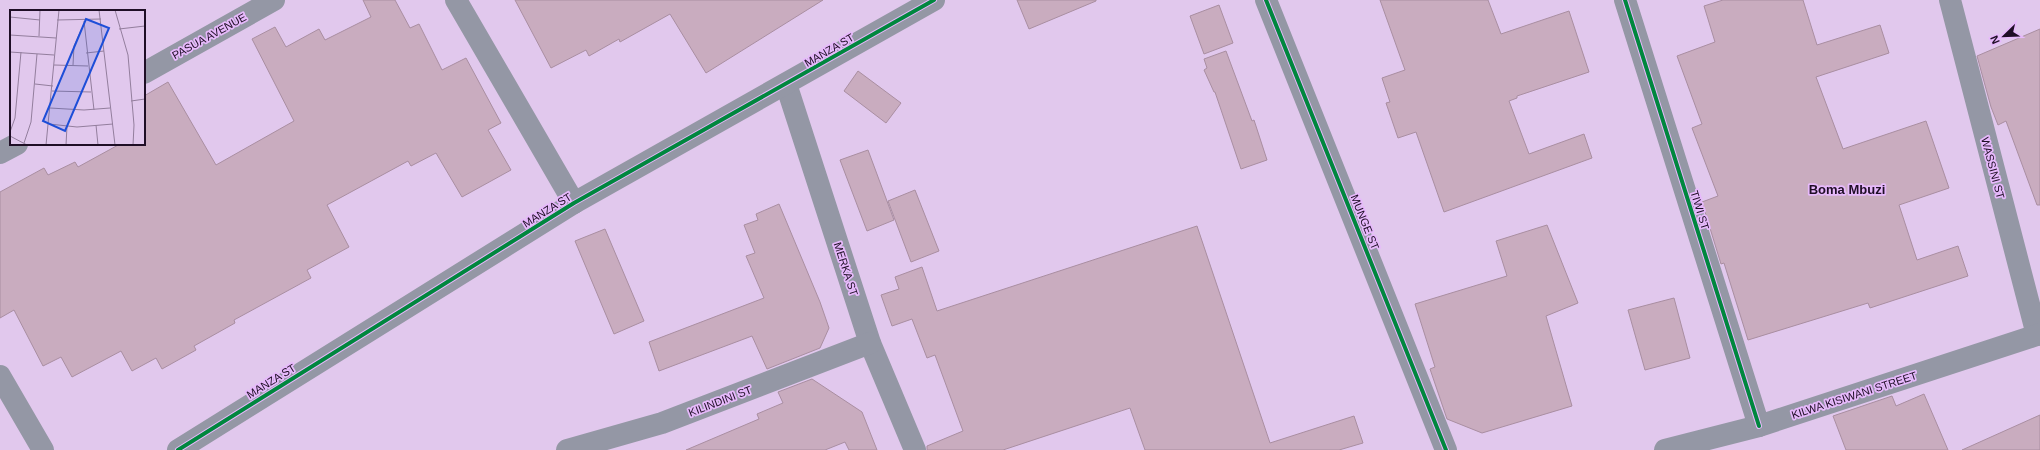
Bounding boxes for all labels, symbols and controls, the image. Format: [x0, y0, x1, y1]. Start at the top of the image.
inset map [10, 10, 145, 145]
street label: PASUA AVENUE [170, 11, 248, 61]
north arrow [1984, 16, 2024, 56]
street label: MANZA ST [802, 31, 856, 69]
text: N [1988, 34, 2002, 46]
street label: WASSINI ST [1979, 136, 2007, 200]
district label: Boma Mbuzi [1809, 182, 1885, 197]
street label: TIWI ST [1688, 189, 1712, 231]
street label: MANZA ST [520, 190, 574, 230]
street label: MUNGE ST [1349, 193, 1382, 251]
street label: MERKA ST [832, 241, 860, 298]
street label: MANZA ST [244, 361, 298, 401]
street label: KILWA KISIWANI STREET [1790, 369, 1918, 421]
street label: KILINDINI ST [687, 383, 754, 419]

